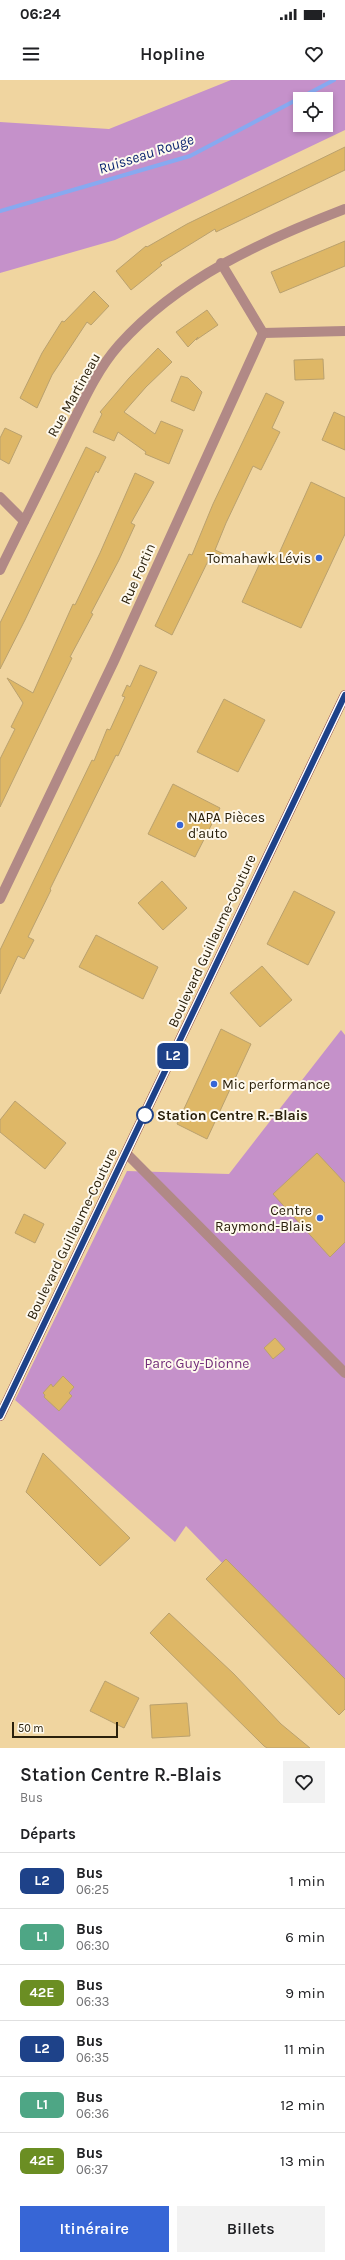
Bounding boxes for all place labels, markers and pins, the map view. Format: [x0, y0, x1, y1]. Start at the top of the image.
place label: Tomahawk Lévis [207, 550, 311, 567]
marker: Tomahawk Lévis [314, 553, 324, 563]
place label: NAPA Pièces d'auto [188, 809, 265, 842]
marker: NAPA Pièces d'auto [175, 820, 185, 830]
place label: Mic performance [222, 1076, 330, 1093]
marker: Mic performance [209, 1079, 219, 1089]
marker: Station Centre R.-Blais [136, 1106, 154, 1124]
place label: Station Centre R.-Blais [157, 1107, 308, 1124]
place label: Centre Raymond-Blais [215, 1202, 312, 1235]
marker: Centre Raymond-Blais [315, 1213, 325, 1223]

